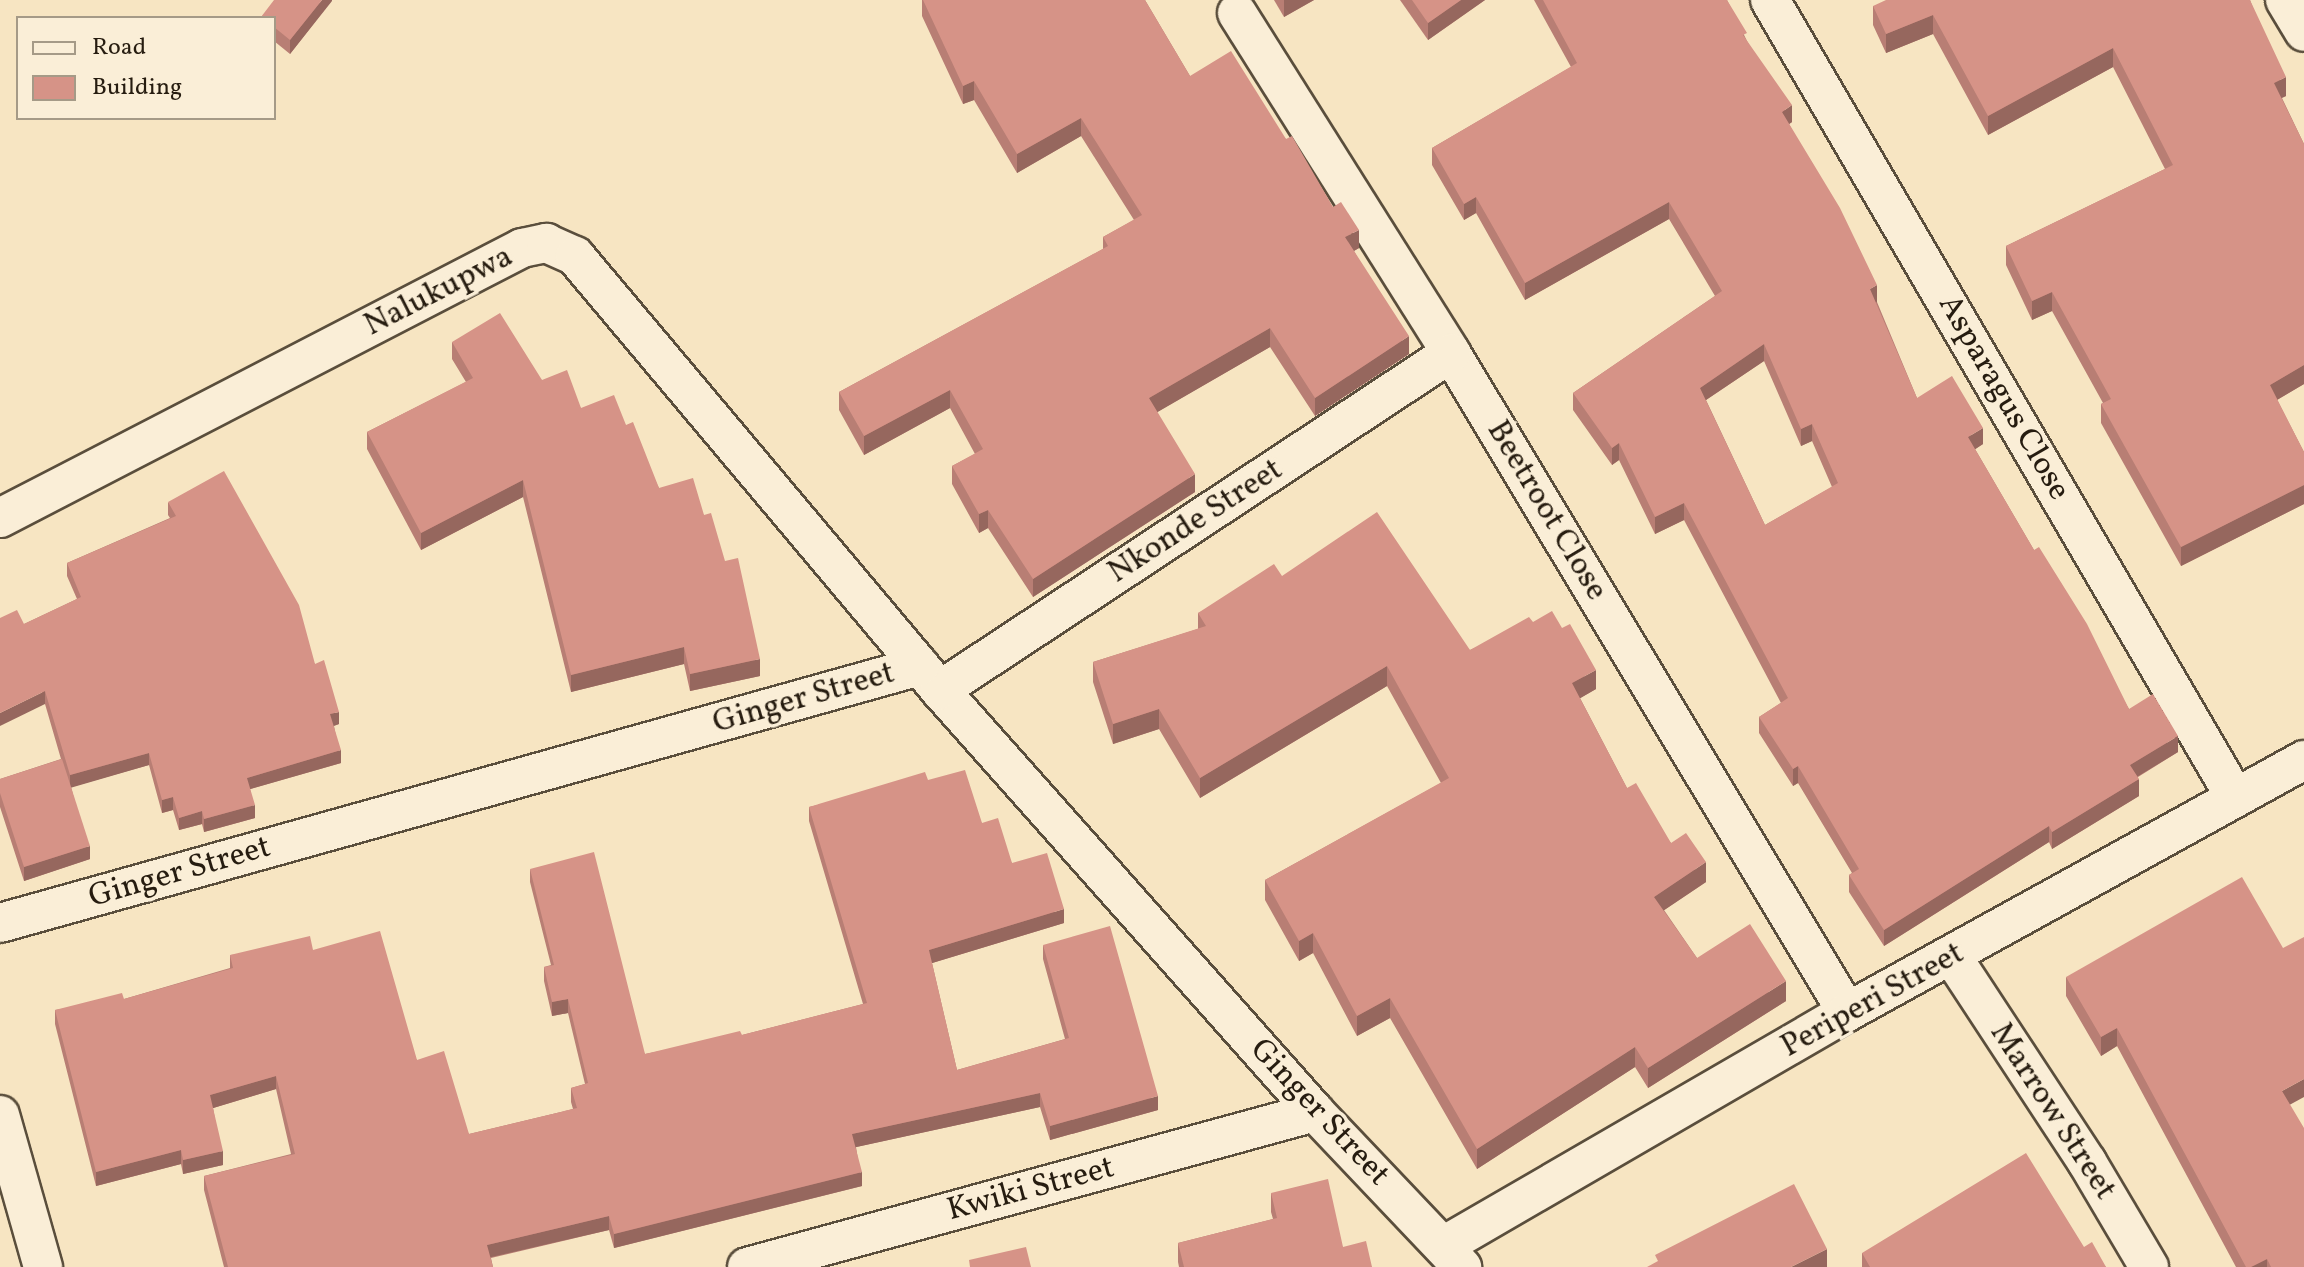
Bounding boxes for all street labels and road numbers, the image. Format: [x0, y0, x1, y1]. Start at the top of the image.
street label: Nalukupwa [358, 238, 520, 346]
street label: Asparagus Close [1929, 289, 2077, 507]
street label: Beetroot Close [1477, 414, 1615, 608]
street label: Nkonde Street [1102, 451, 1290, 593]
street label: Ginger Street [709, 655, 899, 743]
street label: Ginger Street [85, 829, 275, 917]
street label: Periperi Street [1775, 935, 1971, 1067]
street label: Marrow Street [1980, 1016, 2124, 1208]
street label: Ginger Street [1241, 1031, 1397, 1195]
street label: Kwiki Street [943, 1149, 1119, 1231]

